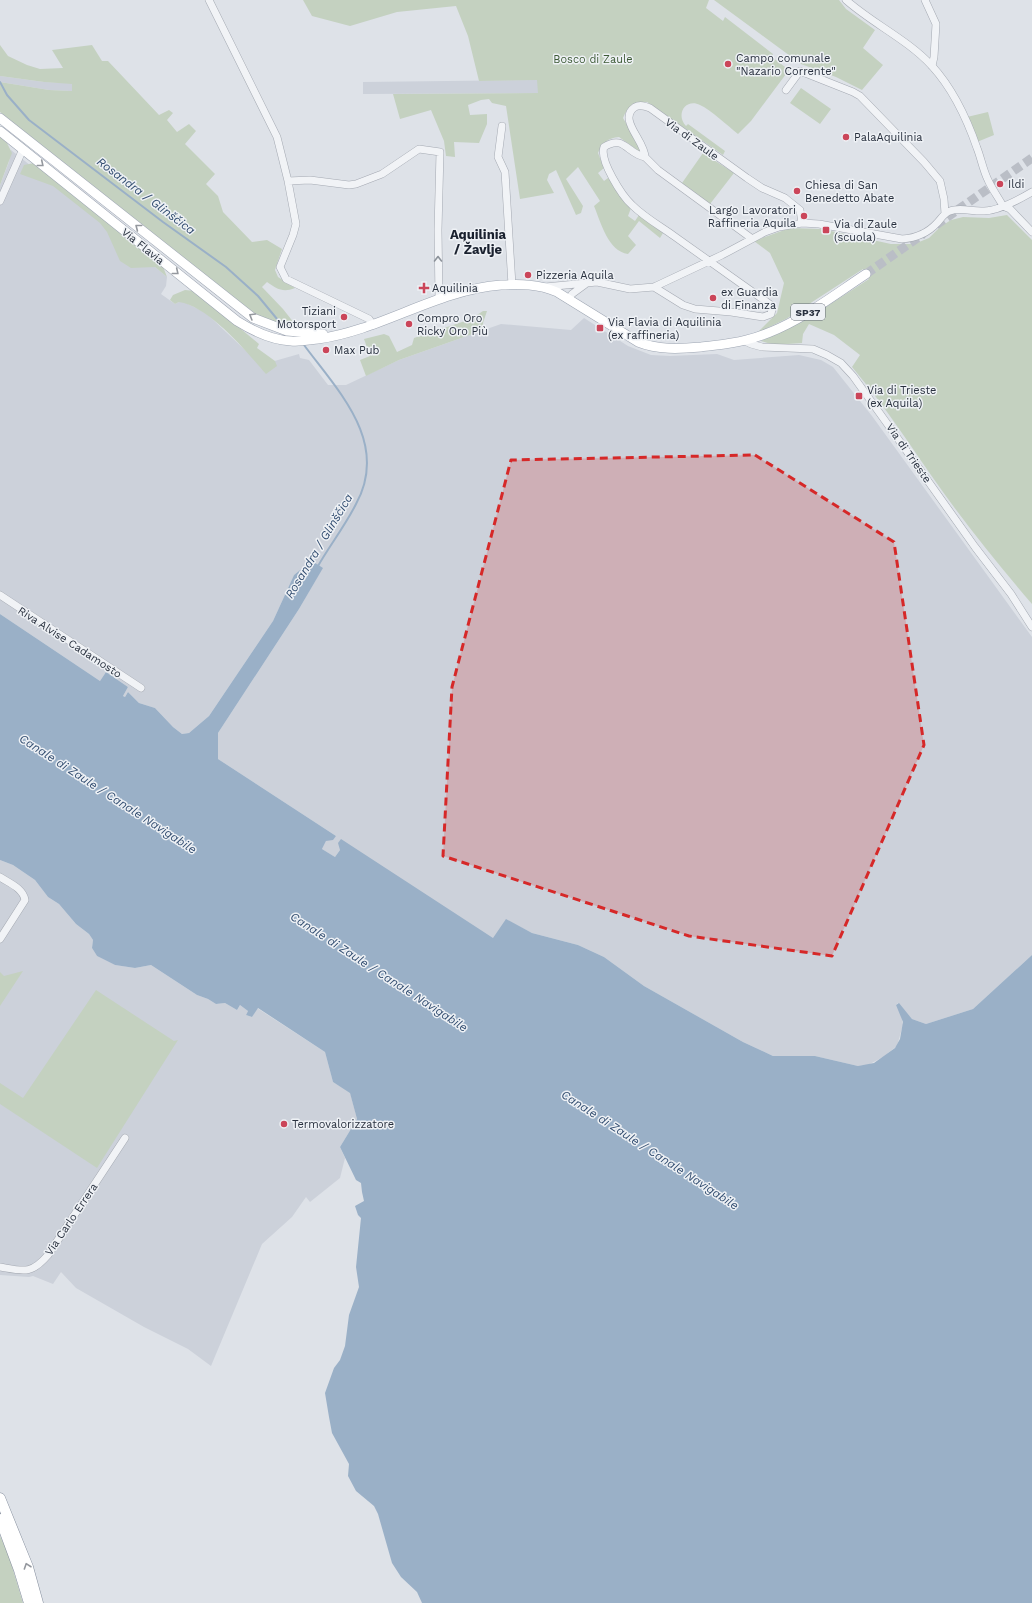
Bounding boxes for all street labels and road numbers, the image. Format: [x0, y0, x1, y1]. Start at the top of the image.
street label: Via di Zaule [662, 116, 721, 163]
street label: Via Flavia [119, 225, 167, 267]
road number: SP37 [791, 304, 825, 320]
street label: Via di Trieste [883, 421, 934, 485]
street label: Riva Alvise Cadamosto [15, 604, 124, 681]
street label: Via Carlo Errera [42, 1181, 100, 1258]

